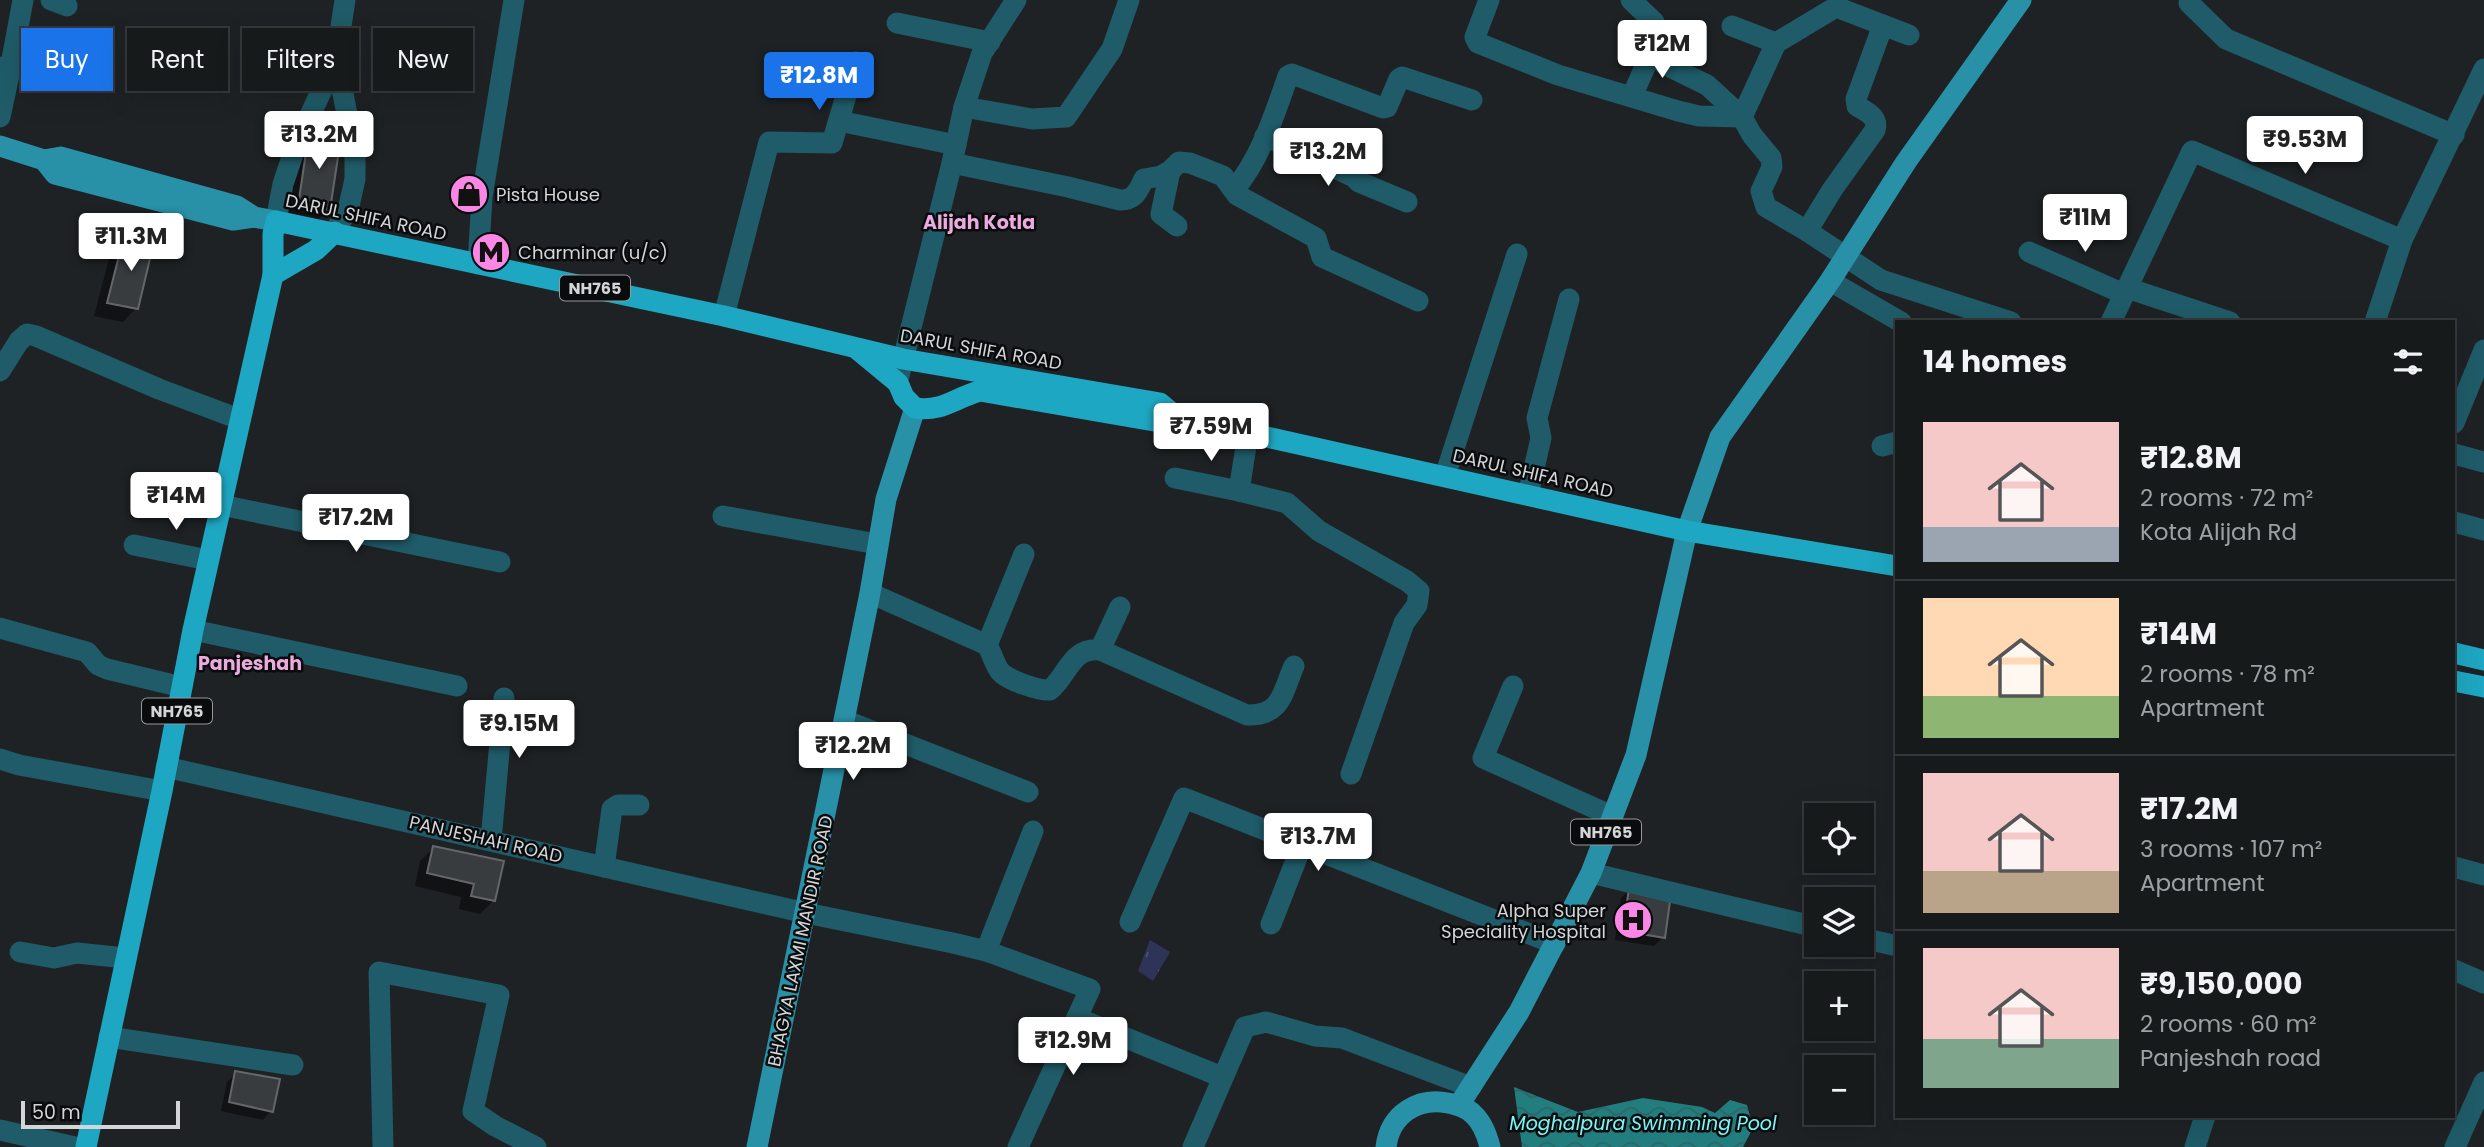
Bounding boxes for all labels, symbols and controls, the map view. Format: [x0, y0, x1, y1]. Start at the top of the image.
pin: ₹12M [1621, 20, 1703, 80]
text: ₹12M [1634, 27, 1690, 59]
chip: Buy [21, 28, 113, 91]
chip: Rent [127, 28, 228, 91]
chip: Filters [242, 28, 359, 91]
chip: New [373, 28, 473, 91]
pin: ₹12.8M [762, 52, 876, 112]
text: ₹12.8M [780, 59, 858, 91]
pin: ₹13.2M [262, 111, 376, 171]
pin: ₹9.53M [2248, 116, 2362, 176]
text: ₹13.2M [280, 118, 358, 150]
text: ₹9.53M [2263, 123, 2347, 155]
pin: ₹13.2M [1271, 128, 1385, 188]
text: ₹13.2M [1289, 135, 1367, 167]
shop icon: Pista House [448, 173, 490, 215]
place label: Pista House [496, 182, 600, 207]
street label: DARUL SHIFA ROAD [283, 188, 449, 246]
pin: ₹11M [2044, 194, 2126, 254]
text: ₹11M [2059, 201, 2111, 233]
district label: Alijah Kotla [923, 209, 1035, 236]
pin: ₹11.3M [74, 214, 188, 273]
text: ₹11.3M [95, 220, 167, 252]
metro station icon: Charminar (u/c) [470, 231, 512, 273]
place label: Charminar (u/c) [518, 240, 668, 265]
road number: NH765 [560, 276, 630, 300]
street label: DARUL SHIFA ROAD [898, 322, 1064, 376]
text: 14 homes [1923, 340, 2067, 383]
icon: filters [2389, 343, 2427, 381]
pin: ₹7.59M [1154, 404, 1268, 463]
text: ₹7.59M [1170, 410, 1252, 442]
text: ₹12.8M [2140, 436, 2242, 479]
street label: DARUL SHIFA ROAD [1450, 442, 1616, 504]
icon: home [1979, 450, 2063, 534]
pin: ₹14M [135, 472, 217, 532]
text: ₹14M [146, 479, 206, 511]
text: 2 rooms · 72 m² [2140, 482, 2313, 514]
pin: ₹17.2M [299, 494, 413, 554]
text: ₹17.2M [318, 501, 394, 533]
text: Kota Alijah Rd [2140, 516, 2297, 548]
text: ₹14M [2140, 612, 2217, 655]
icon: home [1979, 626, 2063, 710]
district label: Panjeshah [198, 650, 302, 677]
text: 2 rooms · 78 m² [2140, 658, 2315, 690]
text: Apartment [2140, 692, 2265, 724]
road number: NH765 [142, 698, 212, 724]
pin: ₹9.15M [462, 700, 576, 760]
text: ₹9.15M [479, 707, 559, 739]
pin: ₹12.2M [796, 722, 910, 782]
text: ₹12.2M [815, 729, 891, 761]
text: ₹17.2M [2140, 787, 2238, 830]
icon: home [1979, 801, 2063, 885]
map controls [1804, 803, 1874, 1125]
button: locate [1804, 803, 1874, 873]
street label: PANJESHAH ROAD [407, 809, 565, 869]
street label: BHAGYA LAXMI MANDIR ROAD [761, 813, 839, 1069]
pin: ₹13.7M [1261, 814, 1375, 873]
text: ₹13.7M [1280, 820, 1356, 852]
road number: NH765 [1571, 820, 1641, 845]
text: 3 rooms · 107 m² [2140, 833, 2322, 865]
text: Apartment [2140, 867, 2265, 899]
button: layers [1804, 887, 1874, 957]
place label: Alpha Super Speciality Hospital [1441, 898, 1606, 944]
hospital icon: Alpha Super Speciality Hospital [1612, 899, 1654, 941]
text: ₹9,150,000 [2140, 962, 2303, 1005]
button: + [1804, 971, 1874, 1041]
icon: home [1979, 976, 2063, 1060]
text: 2 rooms · 60 m² [2140, 1008, 2317, 1040]
pin: ₹12.9M [1016, 1018, 1130, 1077]
text: ₹12.9M [1034, 1024, 1112, 1056]
text: Panjeshah road [2140, 1042, 2321, 1074]
button: − [1804, 1055, 1874, 1125]
scale bar [21, 1098, 180, 1130]
text: 50 m [32, 1099, 81, 1126]
water label: Moghalpura Swimming Pool [1509, 1110, 1777, 1137]

